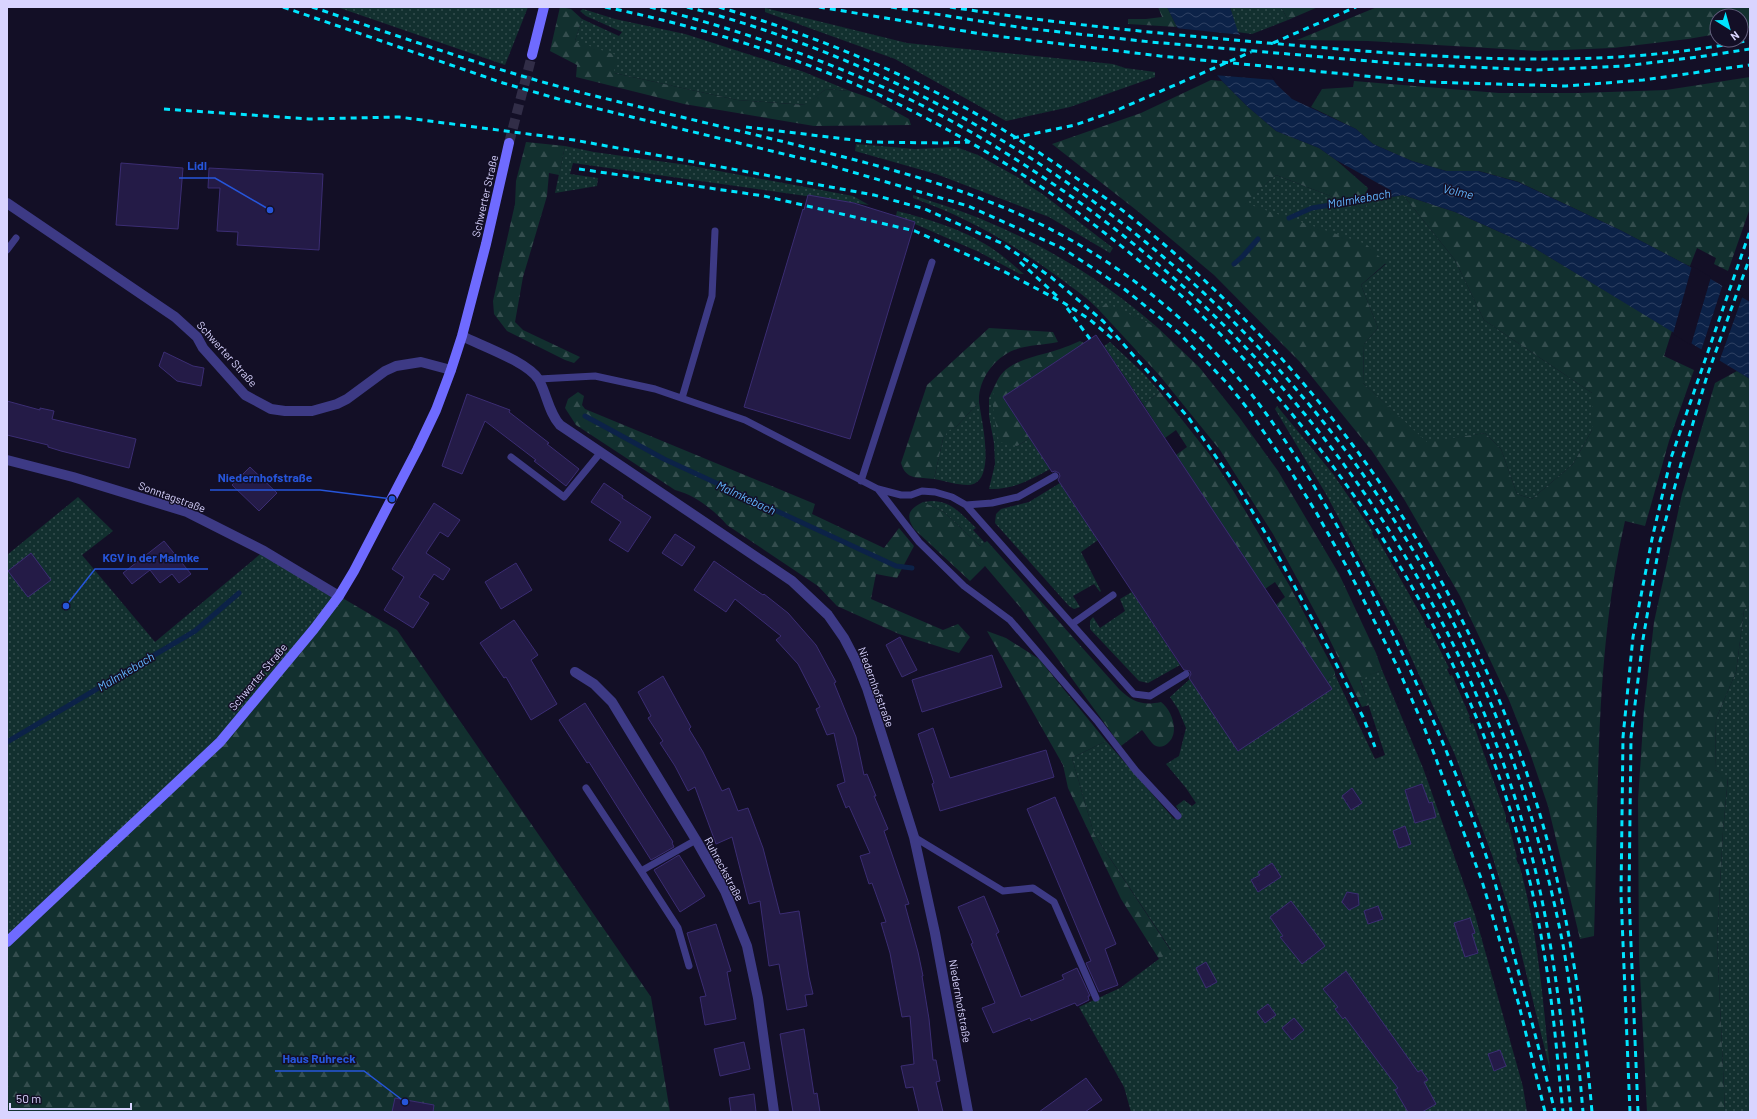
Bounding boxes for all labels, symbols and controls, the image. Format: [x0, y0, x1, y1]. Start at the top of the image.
north arrow [1709, 8, 1749, 48]
text: N [1728, 29, 1742, 44]
callout: Lidl [179, 154, 215, 178]
street label: Schwerter Straße [469, 154, 500, 238]
text: Lidl [187, 158, 207, 172]
water label: Volme [1442, 181, 1475, 201]
water label: Malmkebach [1326, 186, 1391, 210]
street label: Schwerter Straße [195, 318, 260, 389]
callout: Niedernhofstraße [210, 466, 320, 490]
text: Niedernhofstraße [218, 470, 313, 484]
water label: Malmkebach [715, 477, 778, 517]
street label: Sonntagstraße [137, 478, 208, 515]
callout: KGV in der Malmke [95, 545, 208, 569]
text: KGV in der Malmke [103, 550, 200, 564]
street label: Schwerter Straße [226, 640, 290, 713]
street label: Niedernhofstraße [856, 645, 897, 729]
water label: Malmkebach [95, 649, 156, 694]
street label: Ruhreckstraße [702, 835, 747, 903]
street label: Niedernhofstraße [947, 958, 974, 1044]
callout: Haus Ruhreck [275, 1047, 364, 1071]
text: Haus Ruhreck [282, 1051, 356, 1065]
scale bar [10, 1085, 131, 1111]
text: 50 m [16, 1091, 41, 1105]

